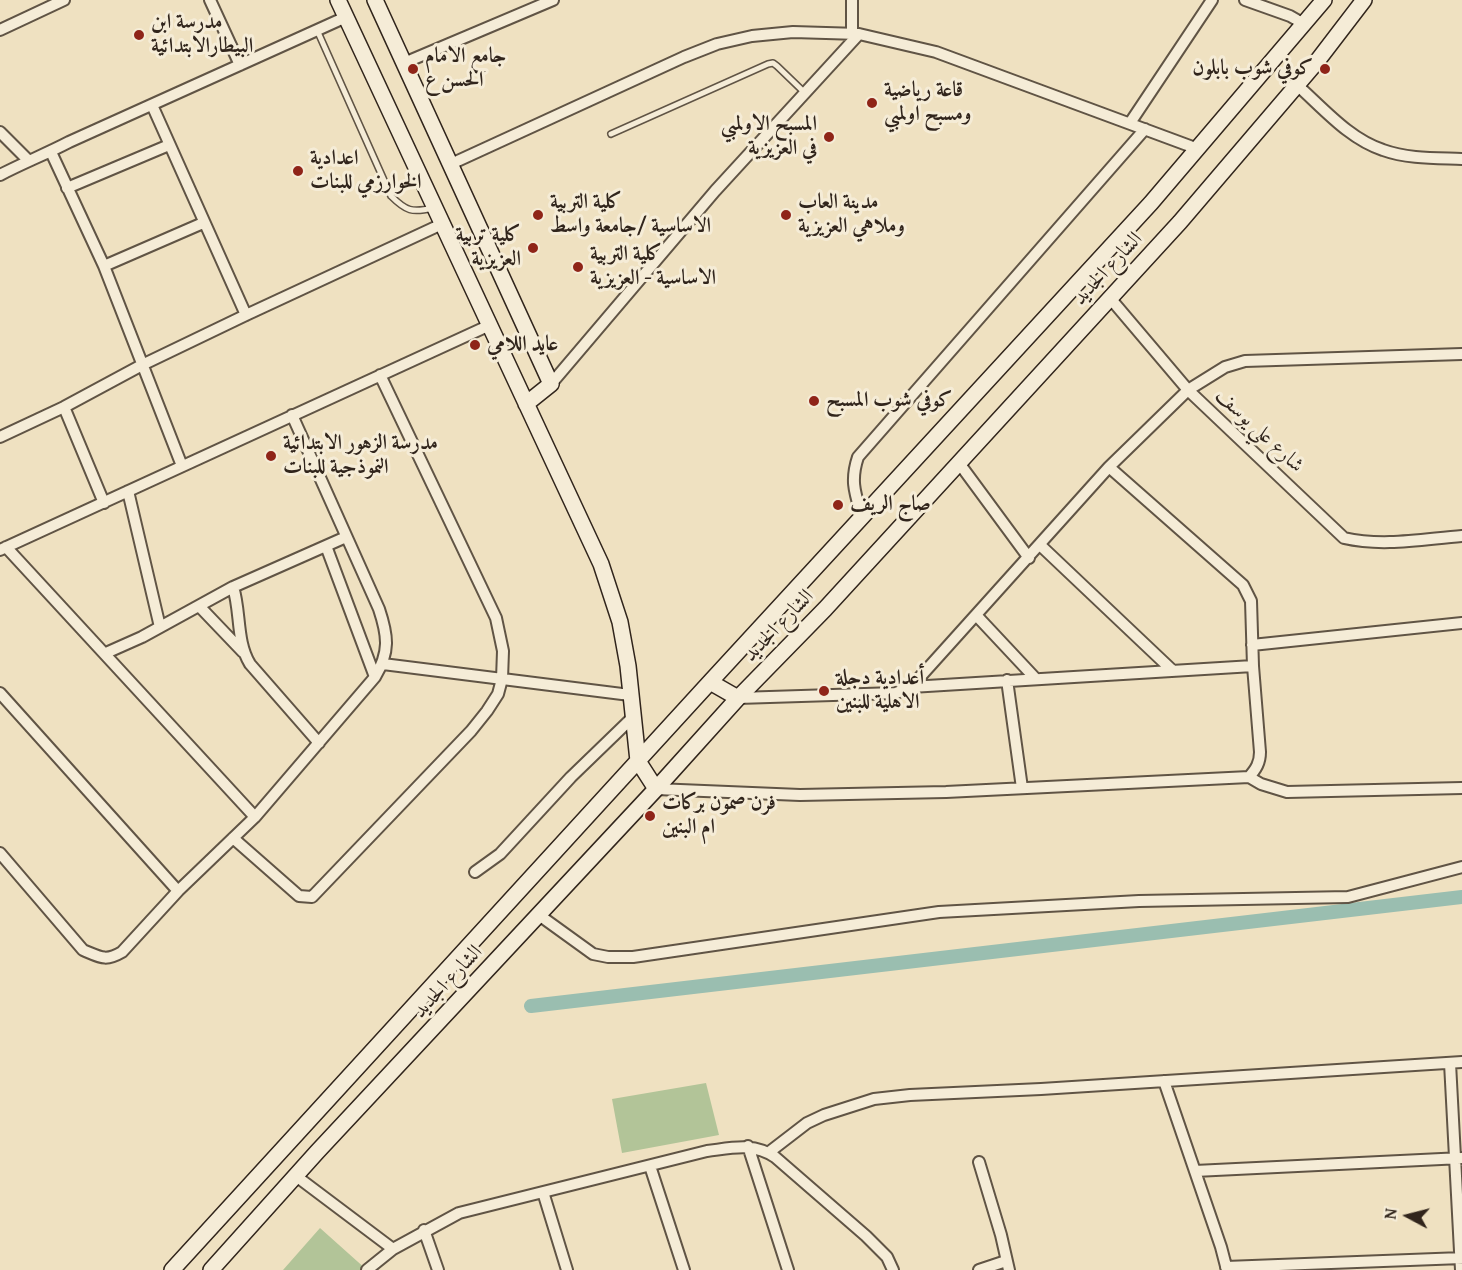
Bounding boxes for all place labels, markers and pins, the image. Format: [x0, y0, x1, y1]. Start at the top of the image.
place label: مدرسة ابن البيطارالابتدائية [151, 10, 253, 60]
marker: مدرسة ابن البيطارالابتدائية [132, 28, 146, 42]
place label: جامع الامام الحسن ع [425, 44, 506, 94]
place label: كوفي شوب بابلون [1192, 56, 1313, 82]
marker: جامع الامام الحسن ع [406, 62, 420, 76]
marker: كوفي شوب بابلون [1318, 62, 1332, 76]
place label: قاعة رياضية ومسبح اولمبي [884, 78, 971, 128]
marker: قاعة رياضية ومسبح اولمبي [865, 96, 879, 110]
place label: المسبح الاولمبي في العزيزية [721, 112, 817, 162]
marker: المسبح الاولمبي في العزيزية [822, 130, 836, 144]
place label: اعدادية الخوارزمي للبنات [310, 146, 421, 196]
marker: اعدادية الخوارزمي للبنات [291, 164, 305, 178]
place label: كلية التربية الاساسية /جامعة واسط [550, 190, 711, 240]
place label: مدينة العاب وملاهي العزيزية [798, 190, 905, 240]
marker: كلية التربية الاساسية /جامعة واسط [531, 208, 545, 222]
marker: مدينة العاب وملاهي العزيزية [779, 208, 793, 222]
place label: كلية تربية العزيزية [456, 223, 521, 273]
marker: كلية تربية العزيزية [526, 241, 540, 255]
place label: كلية التربية الاساسية - العزيزية [590, 242, 716, 292]
marker: كلية التربية الاساسية - العزيزية [571, 260, 585, 274]
place label: عايد اللامي [487, 332, 558, 358]
marker: عايد اللامي [468, 338, 482, 352]
place label: كوفي شوب المسبح [826, 388, 952, 414]
marker: كوفي شوب المسبح [807, 394, 821, 408]
place label: مدرسة الزهور الابتدائية النموذجية للبنات [283, 431, 438, 481]
marker: مدرسة الزهور الابتدائية النموذجية للبنات [264, 449, 278, 463]
place label: صاج الريف [850, 492, 931, 518]
marker: صاج الريف [831, 498, 845, 512]
place label: أعدادية دجلة الاهلية للبنين [836, 666, 924, 716]
marker: أعدادية دجلة الاهلية للبنين [817, 684, 831, 698]
place label: فرن صمون بركات ام البنين [662, 791, 776, 841]
marker: فرن صمون بركات ام البنين [643, 809, 657, 823]

